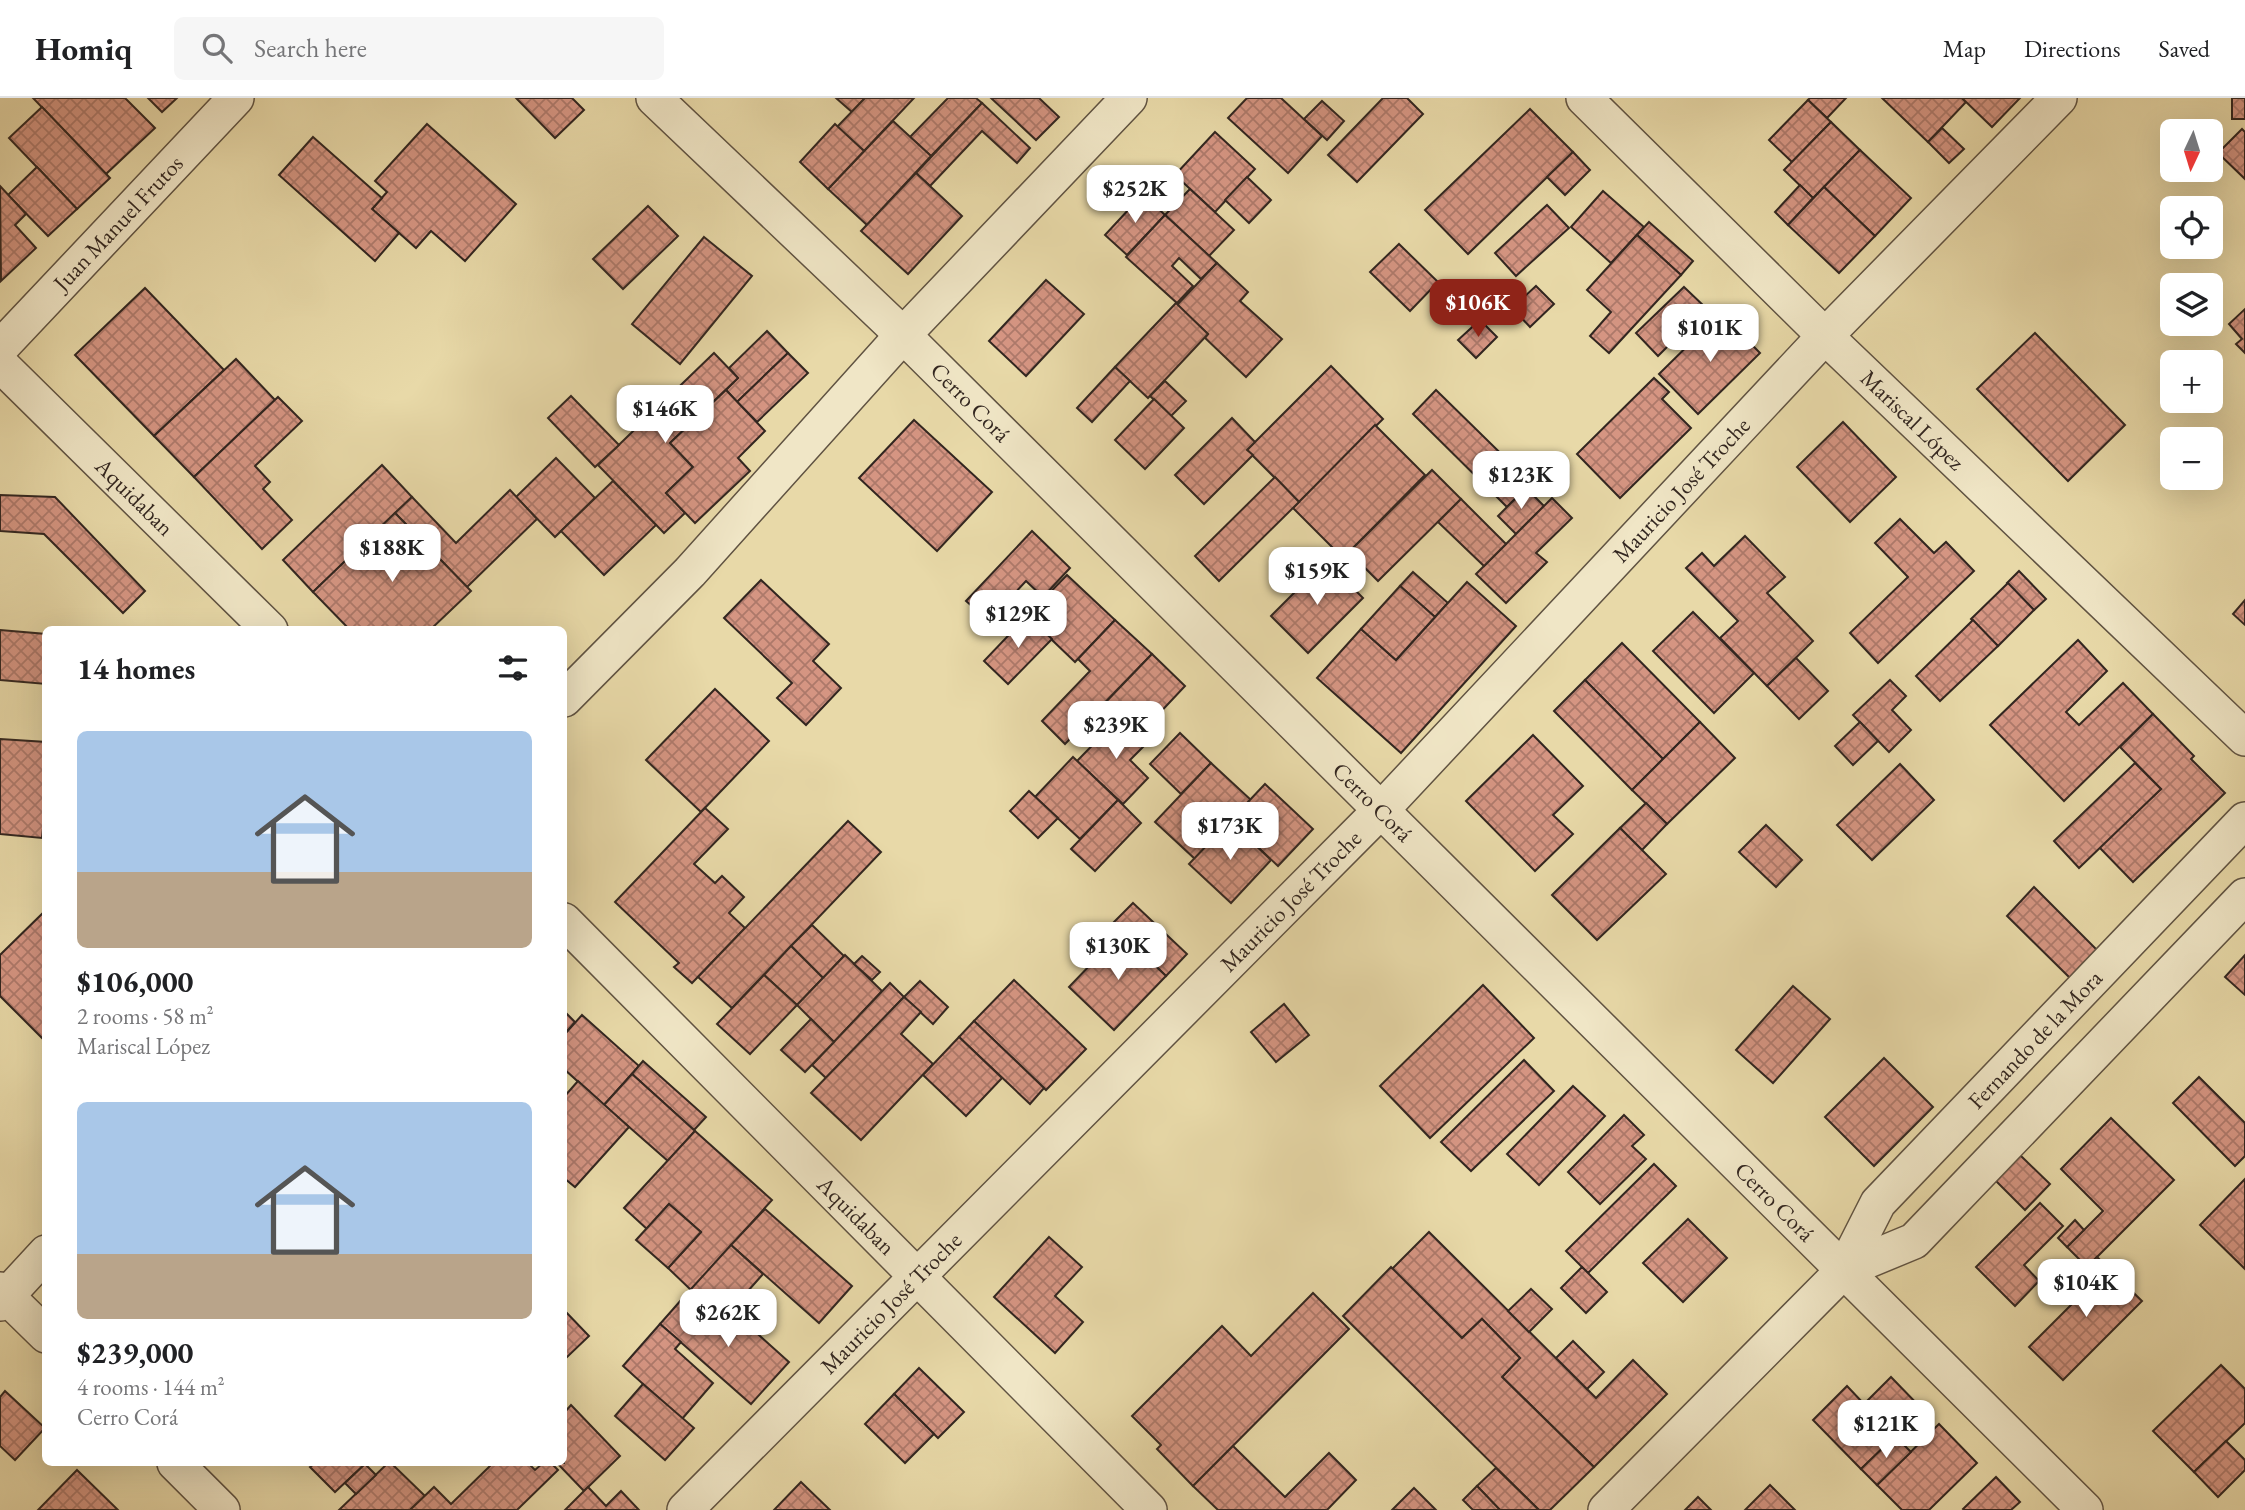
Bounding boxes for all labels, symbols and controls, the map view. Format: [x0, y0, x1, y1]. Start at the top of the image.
search box [174, 17, 664, 80]
text: Homiq [35, 27, 132, 70]
icon: search [198, 29, 236, 67]
text: Search here [254, 31, 367, 65]
text: Map [1943, 33, 1986, 64]
text: Directions [2024, 33, 2121, 64]
text: Saved [2159, 33, 2210, 64]
north arrow [2160, 119, 2222, 182]
map controls [2160, 119, 2223, 490]
street label: Juan Manuel Frutos [45, 148, 190, 299]
pin: $252K [1086, 166, 1184, 225]
text: $252K [1103, 173, 1167, 203]
button: locate [2160, 196, 2223, 259]
button: layers [2160, 273, 2223, 336]
pin: $106K [1429, 280, 1527, 339]
text: $106K [1446, 287, 1510, 317]
pin: $101K [1661, 304, 1759, 364]
text: $101K [1678, 312, 1742, 342]
button: + [2160, 350, 2223, 413]
street label: Cerro Corá [924, 356, 1018, 449]
street label: Mariscal López [1854, 363, 1971, 477]
pin: $146K [616, 386, 714, 445]
text: $146K [633, 393, 697, 423]
street label: Mauricio José Troche [1606, 411, 1756, 569]
button: − [2160, 427, 2223, 490]
street label: Aquidaban [88, 450, 181, 542]
pin: $123K [1472, 452, 1570, 511]
text: $123K [1489, 459, 1553, 489]
pin: $188K [343, 524, 441, 584]
text: $188K [360, 532, 424, 562]
pin: $159K [1268, 547, 1366, 607]
text: $159K [1285, 555, 1349, 585]
pin: $129K [969, 590, 1067, 650]
text: $129K [986, 598, 1050, 628]
text: 14 homes [77, 649, 195, 688]
icon: filters [494, 649, 532, 687]
pin: $239K [1067, 702, 1165, 761]
text: $239K [1084, 709, 1148, 739]
street label: Cerro Corá [1326, 756, 1420, 849]
icon: home [242, 776, 368, 902]
pin: $173K [1181, 802, 1279, 862]
text: $173K [1198, 810, 1262, 840]
street label: Mauricio José Troche [1214, 823, 1368, 978]
pin: $130K [1069, 922, 1167, 982]
text: $130K [1086, 930, 1150, 960]
text: $106,000 [77, 962, 193, 1001]
street label: Fernando de la Mora [1961, 963, 2109, 1115]
text: 2 rooms · 58 m² [77, 1001, 214, 1031]
text: Mariscal López [77, 1031, 210, 1061]
icon: home [242, 1147, 368, 1273]
street label: Cerro Corá [1728, 1155, 1822, 1249]
street label: Aquidaban [810, 1169, 902, 1261]
street label: Mauricio José Troche [814, 1225, 968, 1380]
pin: $104K [2037, 1260, 2135, 1319]
text: $104K [2054, 1267, 2118, 1297]
pin: $262K [679, 1290, 777, 1349]
text: $262K [696, 1297, 760, 1327]
text: $239,000 [77, 1333, 193, 1372]
text: 4 rooms · 144 m² [77, 1372, 225, 1402]
pin: $121K [1837, 1400, 1935, 1460]
text: Cerro Corá [77, 1402, 178, 1432]
text: $121K [1854, 1408, 1918, 1438]

